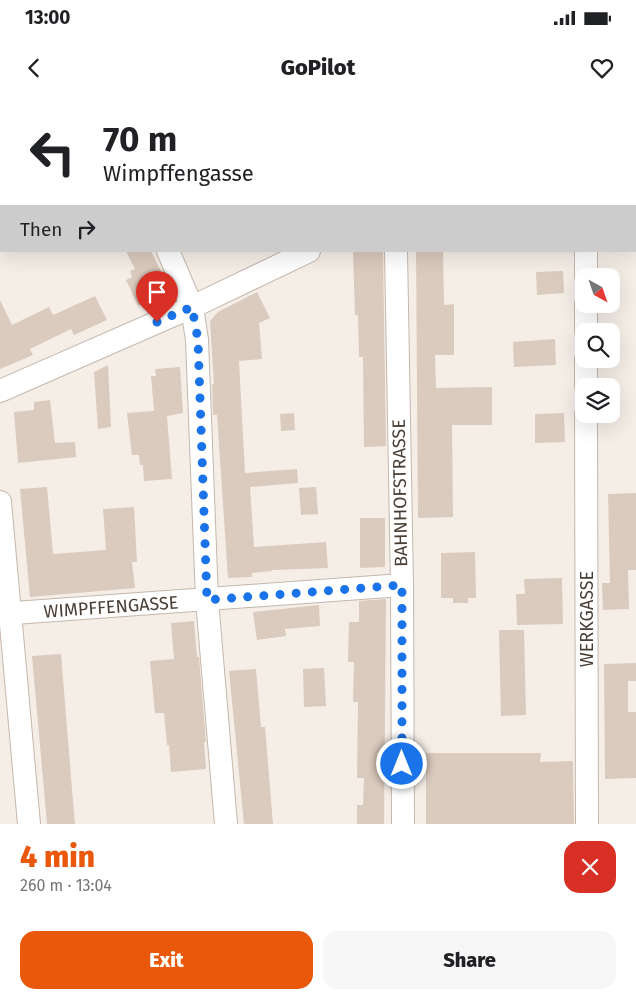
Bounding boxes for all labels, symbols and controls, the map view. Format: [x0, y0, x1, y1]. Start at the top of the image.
text: 13:00 [25, 6, 71, 29]
icon: back [20, 54, 48, 82]
text: GoPilot [281, 54, 355, 81]
icon: heart [588, 54, 616, 82]
text: 70 m [103, 118, 177, 160]
icon: left [20, 120, 85, 185]
text: Wimpffengasse [103, 160, 254, 187]
icon: right [72, 215, 100, 243]
text: Then [20, 218, 62, 241]
north arrow [575, 268, 620, 312]
map controls [575, 268, 620, 423]
pin [136, 271, 178, 322]
icon: arrive [143, 278, 171, 306]
button: search [575, 323, 620, 368]
button: layers [575, 378, 620, 423]
street label: BAHNHOFSTRASSE [388, 419, 412, 567]
street label: WERKGASSE [576, 571, 598, 667]
street label: WIMPFFENGASSE [43, 591, 179, 623]
position arrow [375, 737, 427, 789]
text: 4 min [20, 839, 95, 875]
button: close [564, 841, 616, 893]
text: 260 m · 13:04 [20, 876, 112, 895]
button: Exit [20, 931, 313, 989]
button: Share [323, 931, 616, 989]

